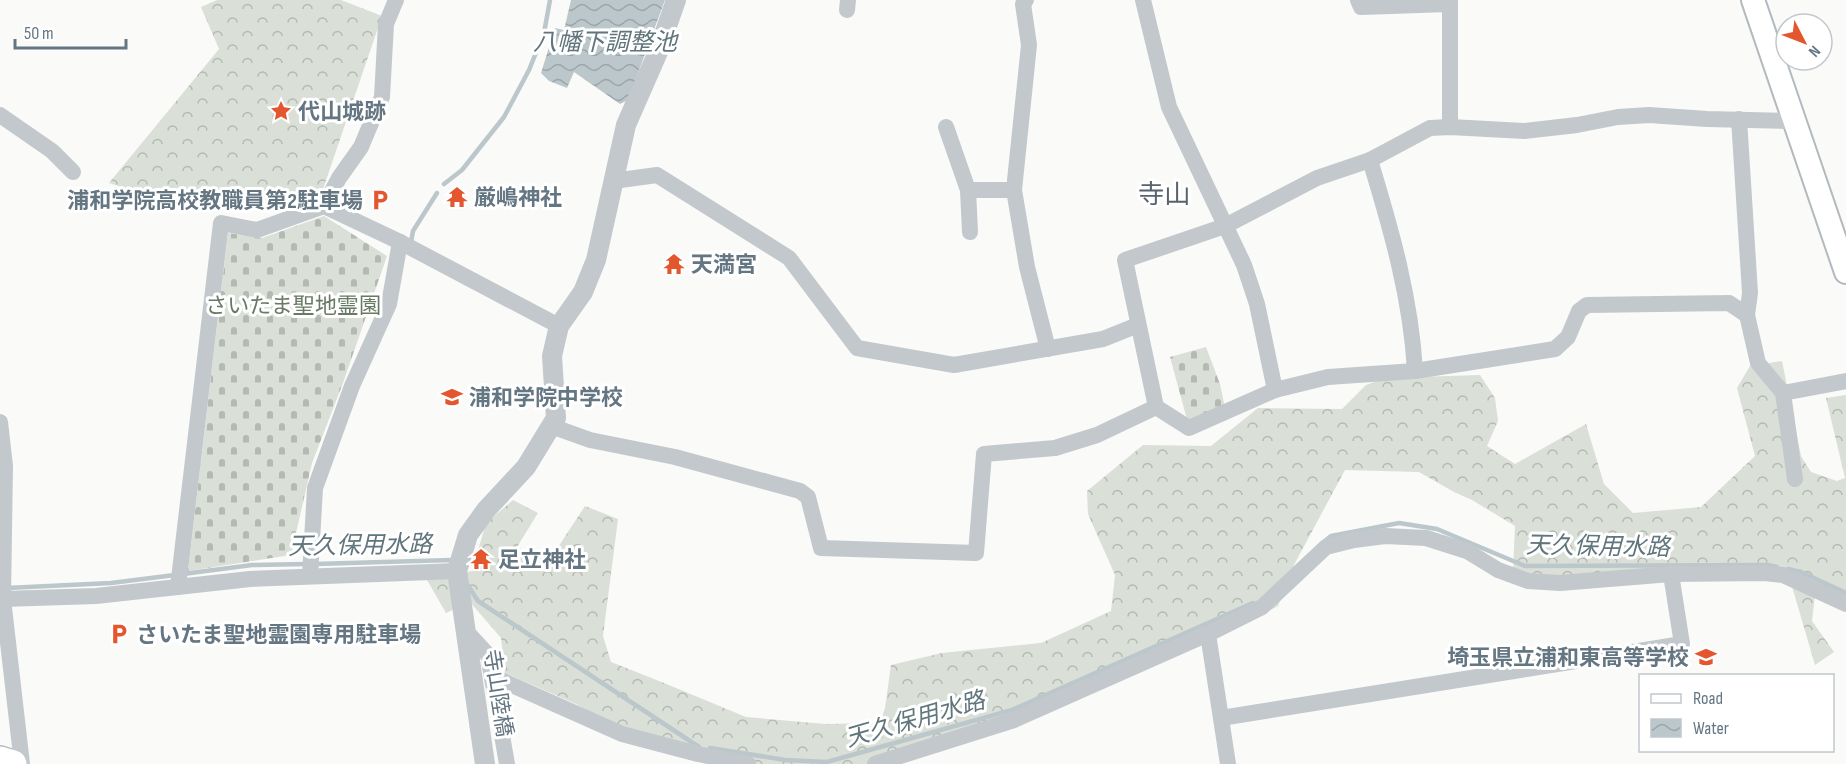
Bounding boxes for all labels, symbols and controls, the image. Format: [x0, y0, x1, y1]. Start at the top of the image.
scale bar [15, 12, 126, 50]
north arrow [1774, 12, 1834, 72]
text: 50 m [24, 23, 54, 44]
water label: 八幡下調整池 [533, 28, 679, 57]
text: N [1804, 42, 1824, 61]
place icon: 代山城跡 [269, 99, 293, 123]
place label: 代山城跡 [298, 99, 386, 126]
district label: 寺山 [1138, 180, 1190, 211]
temple icon: 厳嶋神社 [445, 185, 469, 209]
place label: 厳嶋神社 [474, 185, 562, 212]
place label: 浦和学院高校教職員第2駐車場 [67, 188, 363, 215]
parking icon: 浦和学院高校教職員第2駐車場 [368, 188, 392, 212]
temple icon: 天満宮 [662, 252, 686, 276]
place label: 天満宮 [691, 252, 757, 279]
park label: さいたま聖地霊園 [205, 293, 381, 320]
school or university icon: 浦和学院中学校 [440, 385, 464, 409]
place label: 浦和学院中学校 [469, 385, 623, 412]
water label: 天久保用水路 [288, 530, 434, 561]
water label: 天久保用水路 [1526, 531, 1672, 562]
temple icon: 足立神社 [469, 547, 493, 571]
place label: 足立神社 [498, 547, 586, 574]
parking icon: さいたま聖地霊園専用駐車場 [107, 622, 131, 646]
place label: さいたま聖地霊園専用駐車場 [136, 622, 421, 649]
place label: 埼玉県立浦和東高等学校 [1447, 645, 1689, 672]
school or university icon: 埼玉県立浦和東高等学校 [1694, 645, 1718, 669]
street label: 寺山陸橋 [477, 648, 518, 739]
legend [1639, 674, 1834, 752]
water label: 天久保用水路 [842, 685, 990, 753]
text: Road [1693, 688, 1723, 709]
text: Water [1693, 718, 1729, 739]

